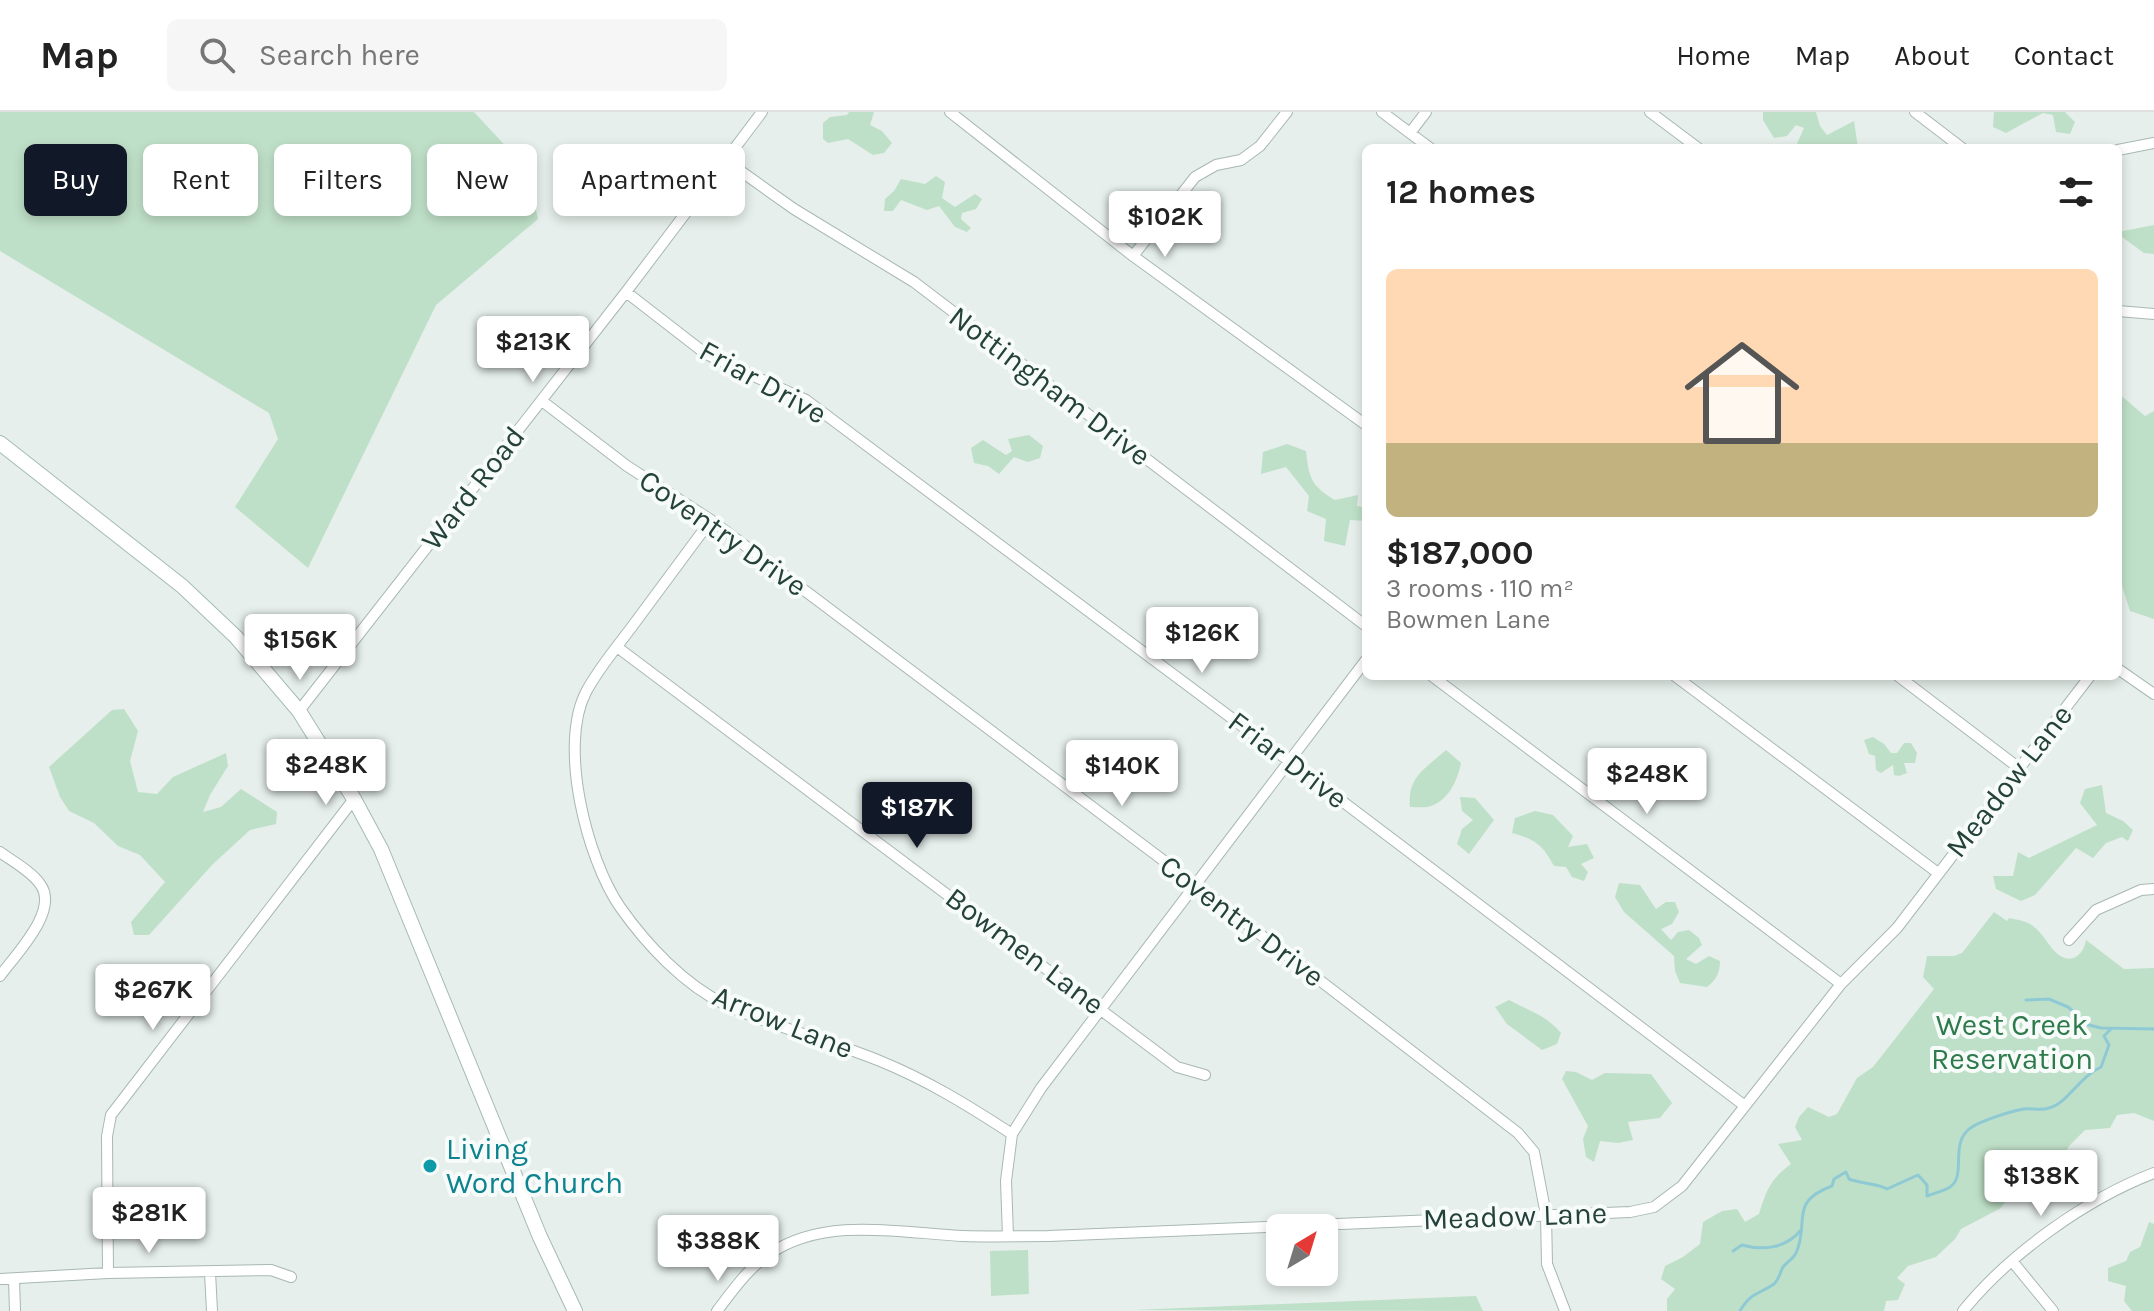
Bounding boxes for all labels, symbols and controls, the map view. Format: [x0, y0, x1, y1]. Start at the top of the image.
search box [167, 19, 727, 91]
text: Map [40, 33, 119, 78]
icon: search [195, 33, 239, 77]
text: Search here [259, 37, 420, 73]
text: Home [1676, 39, 1751, 72]
text: Map [1795, 39, 1850, 72]
text: About [1894, 39, 1970, 72]
text: Contact [2014, 39, 2114, 72]
chip: Buy [24, 144, 127, 216]
chip: Rent [143, 144, 258, 216]
chip: Filters [274, 144, 411, 216]
chip: New [427, 144, 537, 216]
chip: Apartment [553, 144, 745, 216]
icon: filters [2054, 170, 2098, 214]
text: 12 homes [1386, 172, 1536, 212]
pin: $102K [1109, 191, 1221, 259]
text: $102K [1127, 201, 1203, 232]
street label: Nottingham Drive [942, 298, 1158, 474]
pin: $213K [477, 316, 589, 384]
icon: home [1670, 321, 1814, 465]
text: $213K [495, 326, 571, 357]
street label: Friar Drive [693, 332, 833, 432]
street label: Ward Road [414, 419, 532, 557]
street label: Coventry Drive [632, 462, 814, 604]
text: $187,000 [1386, 533, 1534, 573]
text: 3 rooms · 110 m² [1386, 573, 1574, 604]
text: Bowmen Lane [1386, 604, 1550, 635]
pin: $126K [1146, 607, 1258, 675]
pin: $156K [244, 614, 356, 682]
text: $126K [1164, 617, 1240, 648]
text: $156K [262, 624, 338, 655]
street label: Meadow Lane [1938, 697, 2080, 865]
street label: Friar Drive [1221, 703, 1355, 817]
pin: $248K [270, 739, 382, 807]
pin: $140K [1066, 740, 1178, 808]
pin: $248K [1591, 748, 1703, 816]
text: $248K [285, 749, 367, 780]
text: $140K [1084, 750, 1160, 781]
text: $248K [1606, 758, 1688, 789]
pin: $187K [861, 782, 973, 850]
text: $187K [880, 792, 954, 823]
street label: Coventry Drive [1153, 847, 1331, 995]
street label: Bowmen Lane [938, 880, 1112, 1022]
pin: $267K [97, 964, 209, 1032]
text: $267K [113, 974, 193, 1005]
street label: Arrow Lane [708, 978, 858, 1066]
park label: West Creek Reservation [1931, 1007, 2093, 1077]
place label: Living Word Church [446, 1131, 623, 1201]
pin: $138K [1985, 1150, 2097, 1218]
marker: Living Word Church [421, 1157, 439, 1175]
text: $138K [2002, 1160, 2080, 1191]
pin: $281K [93, 1187, 205, 1255]
street label: Meadow Lane [1422, 1195, 1608, 1237]
text: $281K [111, 1197, 187, 1228]
north arrow [1266, 1214, 1338, 1286]
map controls [1266, 1214, 1338, 1286]
pin: $388K [662, 1215, 774, 1283]
text: $388K [676, 1225, 760, 1256]

